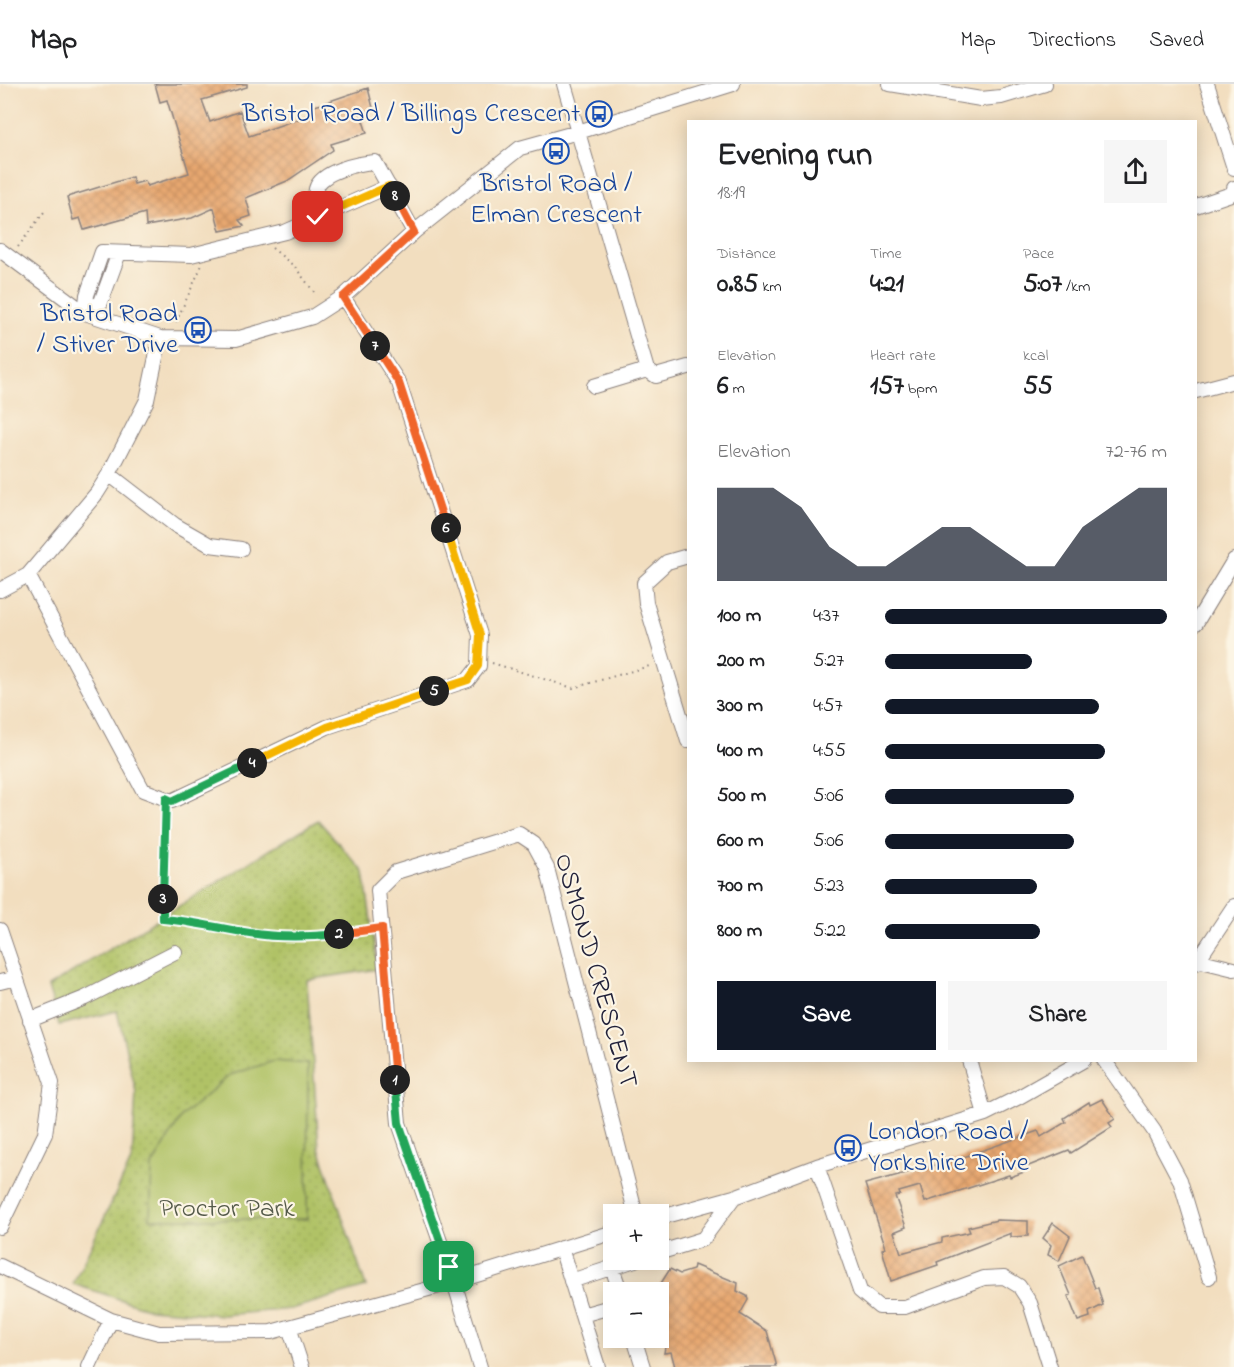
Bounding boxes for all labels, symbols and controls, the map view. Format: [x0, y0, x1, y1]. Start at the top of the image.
text: Map [30, 21, 77, 62]
text: Map [960, 26, 996, 56]
text: Directions [1029, 26, 1116, 56]
text: Saved [1149, 26, 1204, 56]
place label: Bristol Road / Billings Crescent [241, 95, 580, 134]
bus stop icon: Bristol Road / Billings Crescent [584, 99, 614, 129]
text: Evening run [717, 132, 872, 180]
bus stop icon: Bristol Road / Elman Crescent [541, 136, 571, 166]
button: share [1104, 140, 1167, 203]
place label: Bristol Road / Elman Crescent [470, 165, 642, 235]
text: 18:19 [717, 179, 745, 208]
pin: 8 [380, 181, 410, 211]
text: 8 [392, 184, 398, 208]
pin [292, 191, 343, 242]
icon: check [301, 200, 334, 233]
text: Distance [717, 242, 776, 266]
text: Time [870, 242, 902, 266]
text: Pace [1023, 242, 1054, 266]
text: 0.85 [717, 266, 758, 304]
text: 4:21 [870, 266, 904, 304]
text: 5:07 [1023, 266, 1062, 304]
text: km [758, 275, 782, 299]
text: /km [1062, 275, 1090, 299]
place label: Bristol Road / Stiver Drive [37, 295, 179, 365]
bus stop icon: Bristol Road / Stiver Drive [183, 315, 213, 345]
pin: 7 [360, 331, 390, 361]
text: 7 [372, 334, 378, 358]
text: Elevation [717, 344, 776, 368]
text: Heart rate [870, 344, 936, 368]
text: kcal [1023, 344, 1048, 368]
text: 6 [717, 368, 728, 406]
text: 157 [870, 368, 904, 406]
text: 55 [1023, 368, 1053, 406]
text: m [728, 377, 745, 401]
text: bpm [904, 377, 937, 401]
text: Elevation [717, 438, 791, 467]
text: 72–76 m [1106, 438, 1167, 467]
pin: 6 [431, 513, 461, 543]
text: 6 [442, 516, 450, 540]
text: 100 m [717, 602, 761, 631]
text: 4:37 [813, 602, 839, 631]
text: 200 m [717, 647, 765, 676]
text: 5:27 [813, 647, 844, 676]
pin: 5 [419, 676, 449, 706]
text: 5 [429, 679, 439, 703]
text: 300 m [717, 692, 763, 721]
text: 4:57 [813, 692, 843, 721]
text: 400 m [717, 737, 763, 766]
text: 4:55 [813, 737, 846, 766]
pin: 4 [237, 748, 267, 778]
text: 4 [249, 751, 255, 775]
text: 500 m [717, 782, 766, 811]
text: 5:06 [813, 782, 844, 811]
text: 600 m [717, 827, 764, 856]
text: 5:06 [813, 827, 844, 856]
street label: OSMOND CRESCENT [543, 849, 647, 1093]
text: 700 m [717, 872, 763, 901]
text: 5:23 [813, 872, 844, 901]
pin: 3 [148, 884, 178, 914]
text: 3 [160, 887, 166, 911]
text: 800 m [717, 917, 762, 946]
text: 5:22 [813, 917, 846, 946]
pin: 2 [324, 919, 354, 949]
text: 2 [335, 922, 343, 946]
button: Save [717, 981, 936, 1050]
button: Share [948, 981, 1167, 1050]
pin: 1 [380, 1065, 410, 1095]
text: 1 [392, 1068, 398, 1092]
place label: London Road / Yorkshire Drive [868, 1113, 1030, 1183]
bus stop icon: London Road / Yorkshire Drive [833, 1133, 863, 1163]
park label: Proctor Park [159, 1190, 295, 1229]
map controls [603, 1204, 669, 1348]
button: + [603, 1204, 669, 1270]
pin [423, 1241, 474, 1292]
icon: arrive [432, 1250, 465, 1283]
button: − [603, 1282, 669, 1348]

